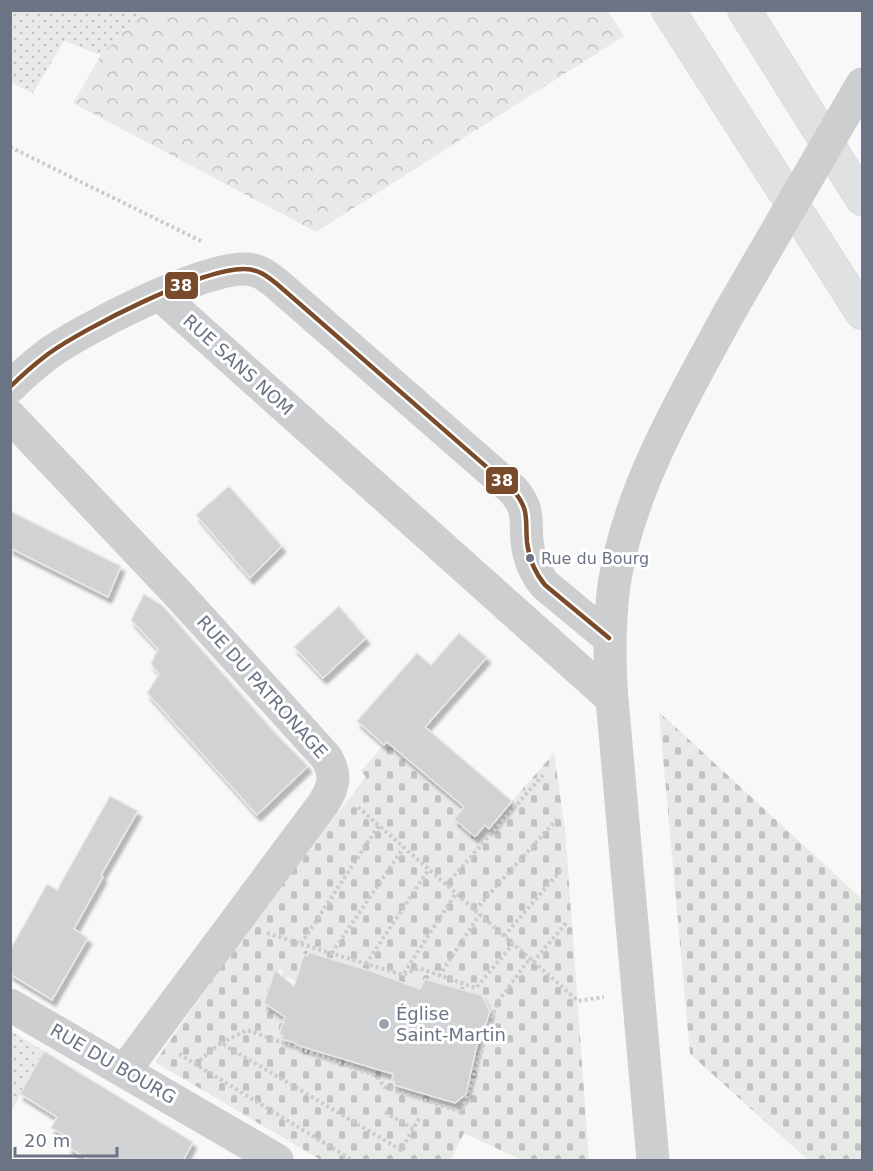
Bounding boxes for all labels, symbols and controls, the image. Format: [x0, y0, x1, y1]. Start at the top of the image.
line badge: 38 [164, 271, 199, 300]
text: 38 [170, 276, 192, 295]
street label: RUE SANS NOM [179, 310, 298, 419]
line badge: 38 [485, 466, 519, 495]
text: 38 [491, 471, 513, 490]
place label: Rue du Bourg [541, 549, 649, 568]
marker: Rue du Bourg [524, 552, 536, 564]
street label: RUE DU PATRONAGE [193, 611, 332, 762]
place label: Église Saint-Martin [396, 1003, 506, 1045]
marker: Église Saint-Martin [377, 1017, 391, 1031]
street label: RUE DU BOURG [47, 1019, 180, 1108]
scale bar [15, 1120, 117, 1158]
text: 20 m [24, 1130, 70, 1151]

